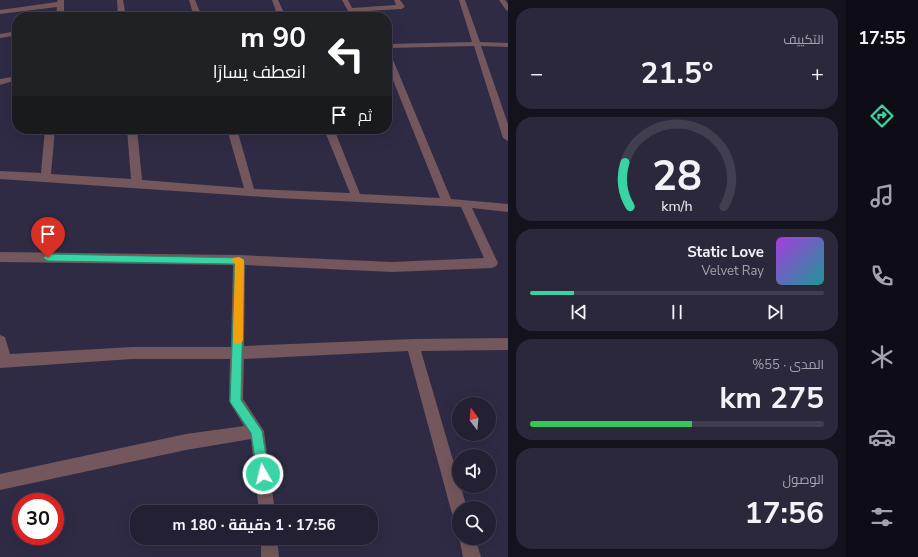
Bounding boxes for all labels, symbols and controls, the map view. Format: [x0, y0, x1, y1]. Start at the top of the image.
text: 90 m [240, 19, 306, 57]
text: 17:55 [858, 26, 906, 50]
icon: left [320, 28, 372, 80]
text: التكييف [783, 31, 824, 49]
text: 21.5° [641, 53, 713, 94]
text: − [530, 59, 543, 89]
text: + [811, 59, 824, 89]
text: انعطف يسارًا [213, 60, 306, 84]
icon: directions [868, 102, 896, 130]
icon: arrive [328, 104, 350, 126]
text: ثم [358, 106, 372, 126]
text: 28 [652, 148, 702, 205]
icon: music [868, 182, 896, 210]
text: km/h [661, 197, 693, 216]
pin [31, 217, 65, 258]
icon: arrive [37, 223, 59, 245]
text: Static Love [687, 242, 764, 262]
text: Velvet Ray [702, 262, 764, 280]
icon: phone [868, 262, 896, 290]
icon: previous [568, 301, 590, 323]
icon: pause [666, 301, 688, 323]
icon: next [764, 301, 786, 323]
icon: climate [868, 343, 896, 371]
text: المدى · 55% [752, 356, 824, 374]
text: 275 km [720, 378, 824, 419]
north arrow [452, 397, 496, 441]
map controls [452, 397, 496, 545]
icon: car [868, 423, 896, 451]
button: sound [452, 449, 496, 493]
position arrow [242, 453, 284, 495]
text: الوصول [783, 471, 824, 489]
speed limit sign: 30 [12, 493, 64, 545]
text: 17:56 [745, 493, 824, 534]
button: search [452, 501, 496, 545]
icon: filters [868, 503, 896, 531]
text: 17:56 · 1 دقيقة · 180 m [172, 515, 336, 535]

